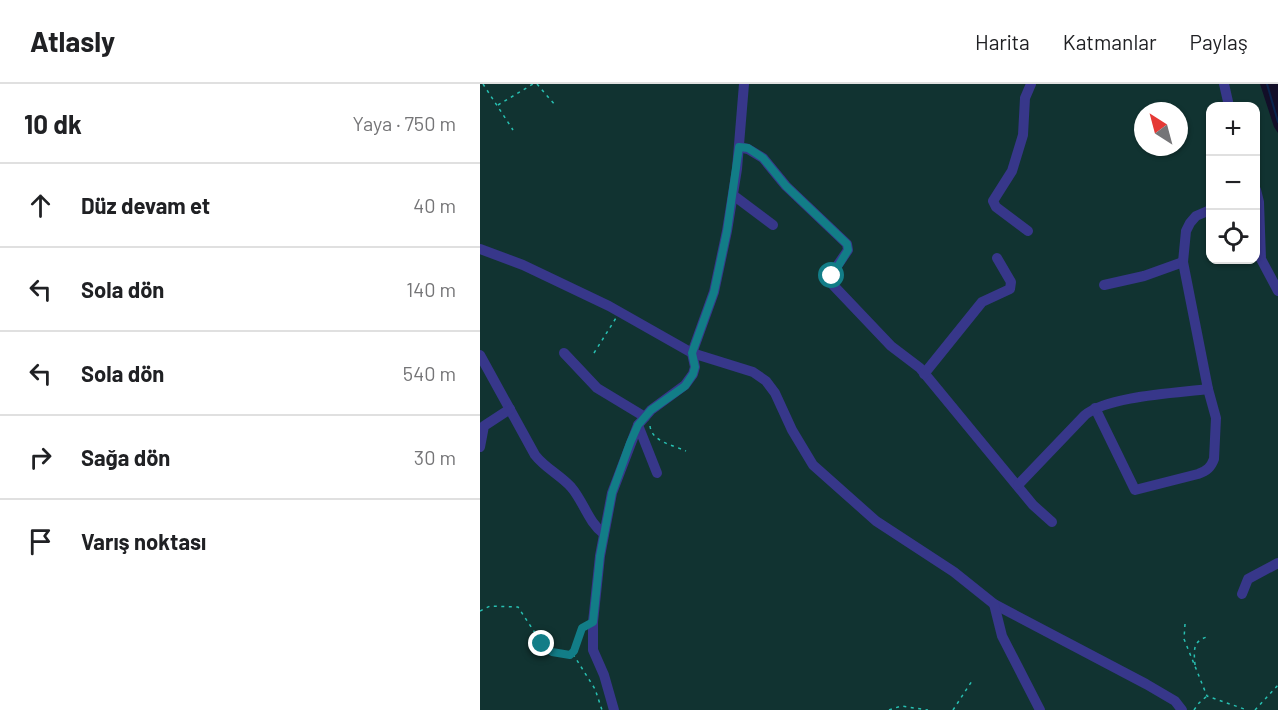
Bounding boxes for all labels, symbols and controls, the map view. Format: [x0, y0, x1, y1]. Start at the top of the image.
text: Atlasly [30, 24, 115, 58]
text: Harita [975, 29, 1030, 54]
text: Katmanlar [1063, 29, 1157, 54]
text: Paylaş [1190, 29, 1248, 54]
north arrow [1134, 102, 1188, 156]
map controls [1206, 102, 1260, 264]
button: + [1206, 102, 1260, 156]
text: 10 dk [24, 108, 82, 139]
text: Yaya · 750 m [352, 111, 456, 135]
button: − [1206, 156, 1260, 210]
icon: ahead [24, 189, 57, 222]
text: Düz devam et [81, 192, 210, 218]
text: 40 m [413, 193, 456, 217]
button: locate [1206, 210, 1260, 264]
route start [818, 262, 844, 288]
icon: left [24, 273, 57, 306]
text: Sola dön [81, 276, 164, 302]
text: 140 m [406, 277, 456, 301]
icon: left [24, 357, 57, 390]
text: Sola dön [81, 360, 164, 386]
text: 540 m [403, 361, 456, 385]
icon: right [24, 441, 57, 474]
text: Sağa dön [81, 444, 170, 470]
text: 30 m [414, 445, 456, 469]
icon: arrive [24, 525, 57, 558]
text: Varış noktası [81, 528, 206, 554]
route end [528, 630, 554, 656]

